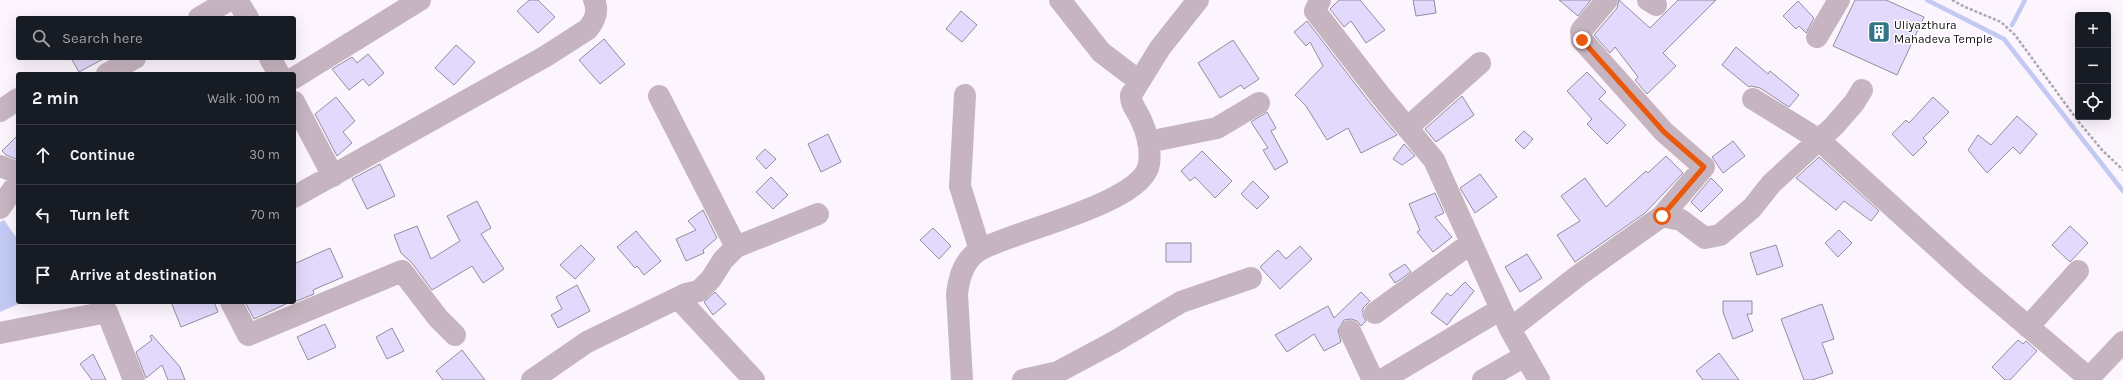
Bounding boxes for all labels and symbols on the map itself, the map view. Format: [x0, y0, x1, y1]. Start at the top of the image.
place label: Uliyazthura Mahadeva Temple [1894, 18, 1992, 46]
building icon: Uliyazthura Mahadeva Temple [1866, 19, 1892, 45]
route end [1573, 31, 1591, 49]
route start [1653, 207, 1671, 225]

